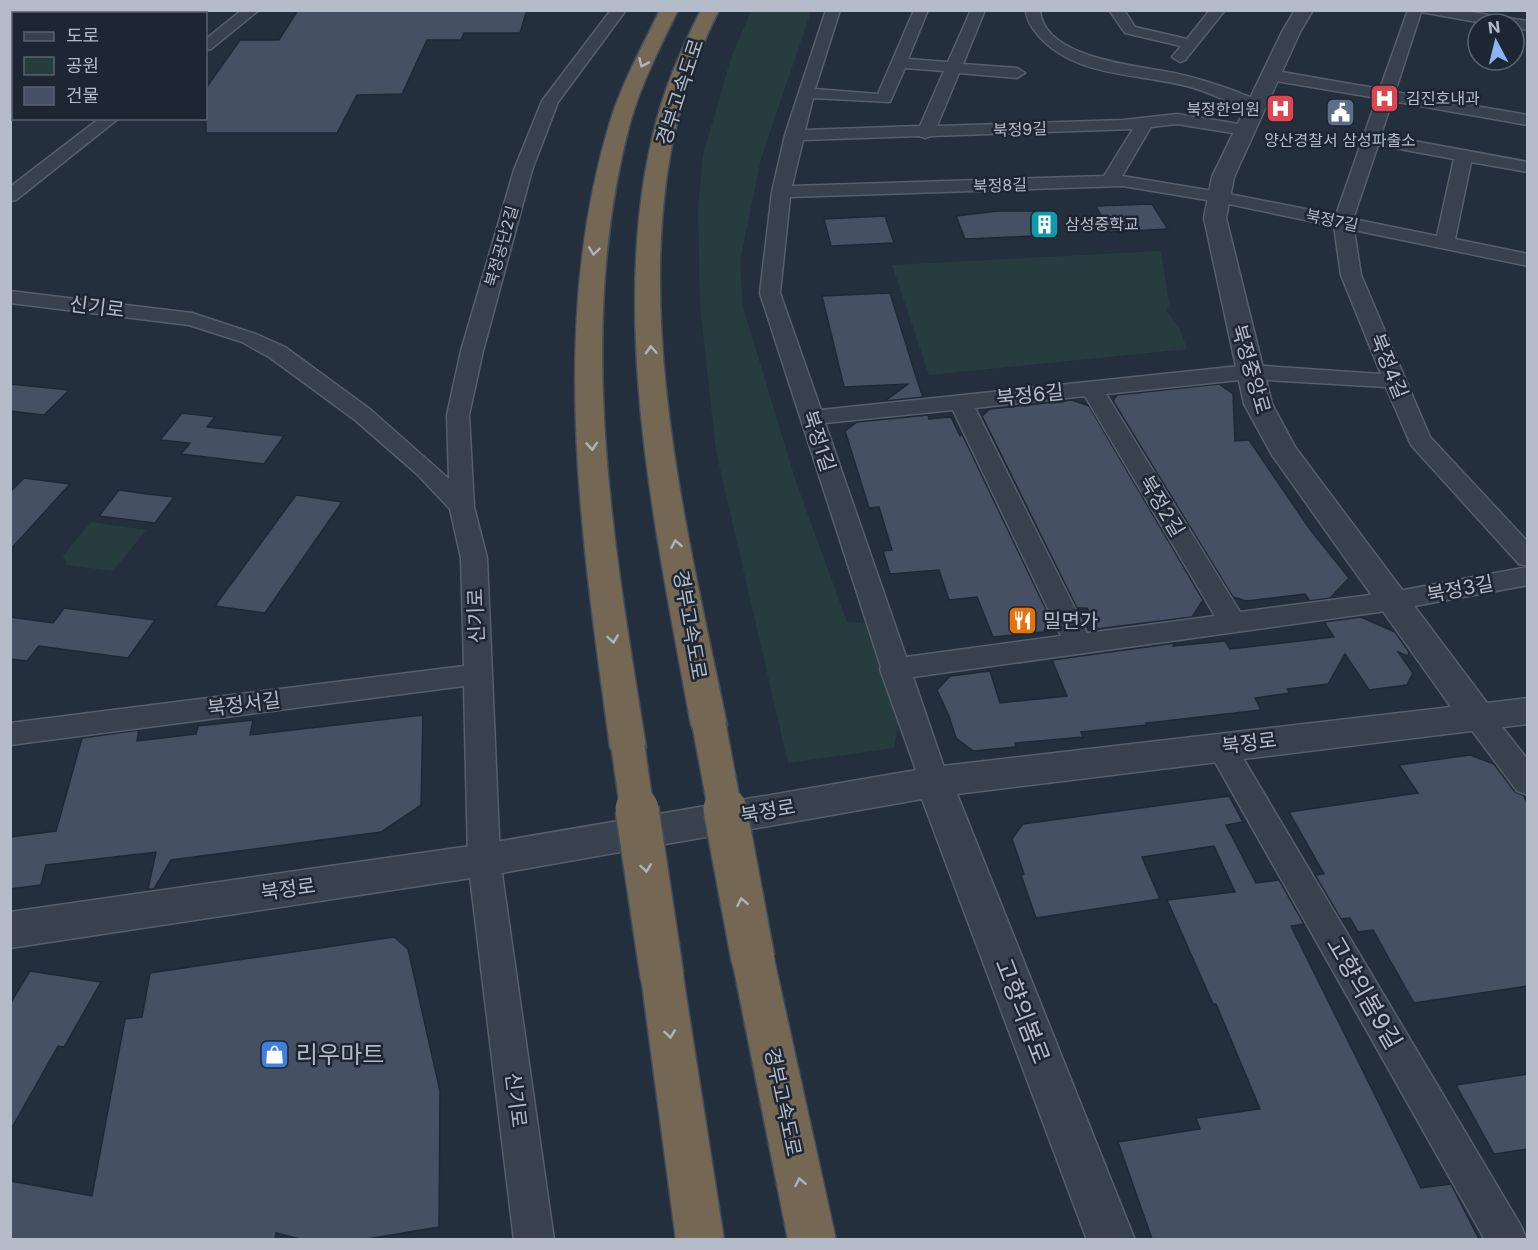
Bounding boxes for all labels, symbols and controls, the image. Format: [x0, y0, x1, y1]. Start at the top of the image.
legend [12, 12, 207, 120]
north arrow [1466, 12, 1526, 72]
text: N [1487, 16, 1501, 38]
text: 도로 [66, 25, 99, 46]
street label: 경부고속도로 [652, 36, 708, 148]
text: 공원 [66, 55, 99, 76]
one-way arrow [638, 57, 650, 68]
hospital icon: 김진호내과 [1369, 82, 1401, 114]
text: 건물 [66, 85, 99, 106]
place label: 김진호내과 [1406, 88, 1480, 108]
hospital icon: 북정한의원 [1265, 93, 1297, 125]
public building icon: 양산경찰서 삼성파출소 [1324, 96, 1356, 128]
place label: 북정한의원 [1186, 99, 1260, 119]
street label: 북정9길 [993, 118, 1047, 140]
place label: 양산경찰서 삼성파출소 [1264, 130, 1416, 150]
street label: 북정8길 [973, 174, 1027, 196]
street label: 북정공단2길 [480, 203, 522, 289]
street label: 북정7길 [1304, 205, 1360, 235]
building icon: 삼성중학교 [1028, 208, 1060, 240]
place label: 삼성중학교 [1065, 214, 1139, 234]
one-way arrow [588, 246, 601, 255]
street label: 신기로 [68, 292, 126, 322]
street label: 북정중앙로 [1227, 321, 1275, 417]
street label: 북정4길 [1365, 330, 1413, 402]
one-way arrow [645, 346, 658, 355]
street label: 북정6길 [995, 380, 1065, 410]
street label: 북정1길 [798, 407, 840, 475]
one-way arrow [585, 441, 598, 450]
street label: 북정2길 [1134, 471, 1190, 541]
one-way arrow [670, 539, 683, 549]
street label: 경부고속도로 [669, 569, 711, 681]
street label: 북정3길 [1425, 571, 1495, 607]
street label: 신기로 [463, 588, 489, 644]
restaurant icon: 밀면가 [1006, 605, 1038, 637]
place label: 밀면가 [1043, 609, 1098, 633]
one-way arrow [606, 635, 618, 644]
street label: 북정서길 [206, 688, 282, 720]
street label: 북정로 [1220, 728, 1278, 758]
street label: 북정로 [739, 794, 797, 828]
one-way arrow [639, 863, 651, 872]
street label: 북정로 [259, 873, 317, 905]
one-way arrow [736, 897, 749, 907]
street label: 고향의봄9길 [1321, 931, 1408, 1054]
street label: 고향의봄로 [989, 954, 1056, 1068]
one-way arrow [663, 1030, 676, 1039]
shop icon: 리우마트 [259, 1039, 291, 1071]
place label: 리우마트 [296, 1040, 384, 1069]
street label: 경부고속도로 [760, 1046, 806, 1158]
street label: 신기로 [501, 1071, 531, 1129]
one-way arrow [794, 1178, 807, 1188]

